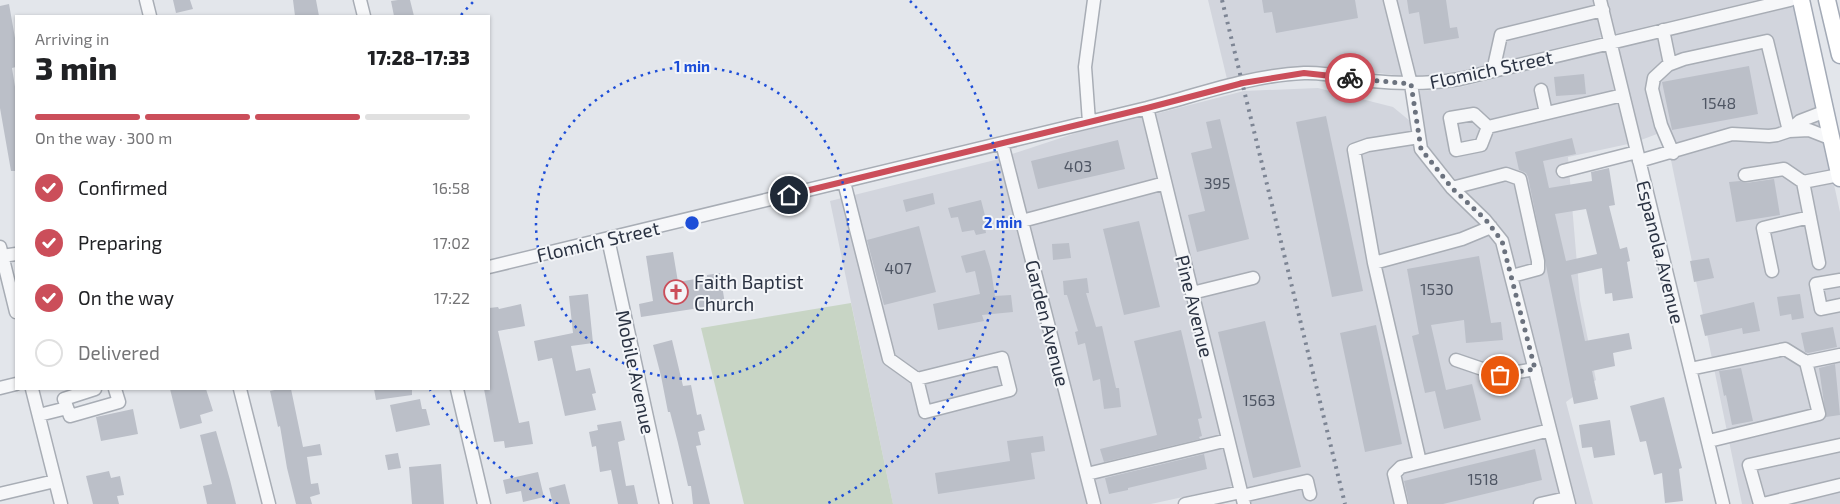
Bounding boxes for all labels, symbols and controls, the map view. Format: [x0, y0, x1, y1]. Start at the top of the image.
text: Arriving in [35, 29, 109, 48]
street label: Flomich Street [1427, 45, 1555, 93]
text: 17:28–17:33 [368, 46, 470, 69]
text: 3 min [35, 48, 117, 86]
courier [1325, 53, 1375, 103]
text: 1 min [674, 57, 710, 75]
icon: bike [1336, 64, 1364, 92]
house number: 1548 [1702, 93, 1736, 112]
text: On the way · 300 m [35, 128, 172, 147]
house number: 403 [1064, 156, 1092, 175]
house number: 395 [1204, 173, 1230, 192]
icon: check [35, 174, 63, 202]
pin [768, 174, 810, 216]
text: Confirmed [78, 176, 168, 199]
text: 16:58 [432, 178, 470, 197]
street label: Espanola Avenue [1632, 178, 1690, 326]
icon: home [775, 181, 803, 209]
text: 2 min [984, 213, 1022, 231]
centre of rings [683, 214, 701, 232]
street label: Flomich Street [534, 216, 662, 266]
icon: check [35, 229, 63, 257]
text: Preparing [78, 231, 162, 254]
text: 17:02 [433, 233, 470, 252]
street label: Pine Avenue [1171, 252, 1219, 360]
street label: Garden Avenue [1021, 257, 1075, 389]
house number: 407 [884, 258, 912, 277]
place label: Faith Baptist Church [694, 270, 804, 315]
church icon: Faith Baptist Church [663, 279, 689, 305]
house number: 1530 [1420, 279, 1454, 298]
icon: check [35, 284, 63, 312]
text: On the way [78, 286, 174, 309]
text: 17:22 [434, 288, 470, 307]
street label: Mobile Avenue [612, 308, 660, 436]
text: Delivered [78, 341, 160, 364]
pin [1479, 354, 1521, 396]
icon: bag [1486, 361, 1514, 389]
house number: 1563 [1243, 390, 1276, 409]
house number: 1518 [1467, 469, 1499, 488]

